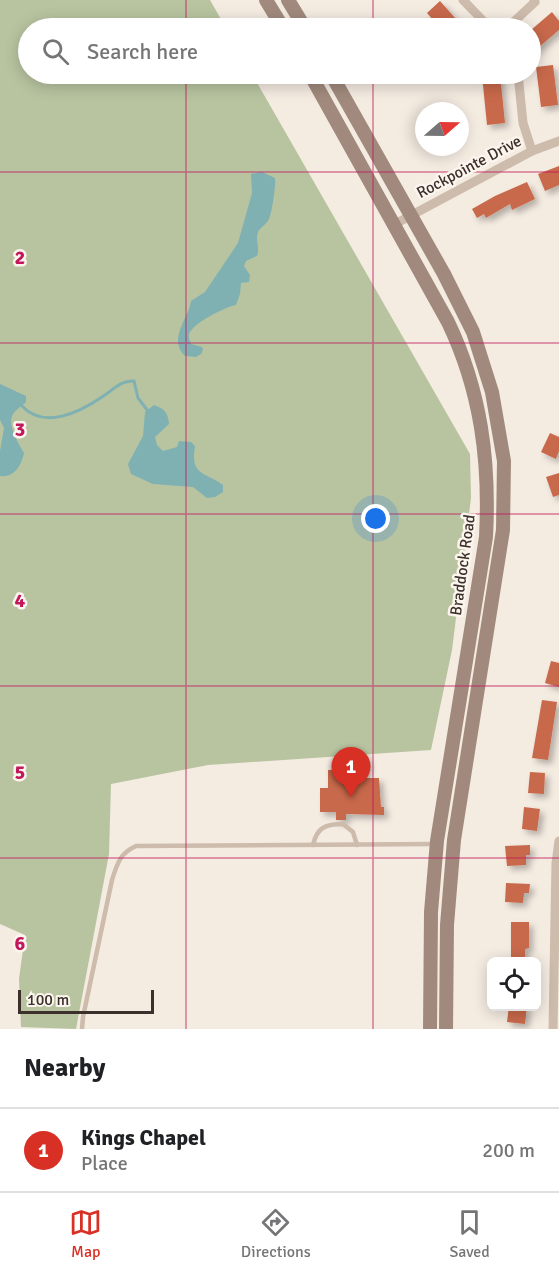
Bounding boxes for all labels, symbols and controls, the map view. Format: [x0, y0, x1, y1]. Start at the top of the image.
search box [18, 18, 541, 84]
icon: search [39, 35, 72, 68]
text: Search here [87, 38, 198, 65]
north arrow [415, 102, 469, 156]
street label: Rockpointe Drive [413, 131, 525, 203]
text: 2 [15, 245, 25, 270]
text: 3 [15, 417, 25, 442]
your location [361, 504, 390, 533]
street label: Braddock Road [446, 513, 480, 617]
text: 4 [15, 588, 26, 613]
pin: 1 [332, 748, 370, 797]
text: 5 [15, 760, 25, 785]
text: 6 [15, 931, 26, 956]
map controls [487, 957, 541, 1011]
button: locate [487, 957, 541, 1011]
scale bar [18, 987, 154, 1014]
text: 100 m [27, 990, 69, 1010]
text: Nearby [24, 1052, 105, 1084]
text: Kings Chapel [81, 1124, 206, 1151]
text: 1 [38, 1138, 49, 1163]
text: 200 m [482, 1138, 535, 1163]
text: Place [81, 1151, 128, 1176]
tab: Map [69, 1206, 102, 1262]
tab: Directions [241, 1206, 311, 1262]
tab: Saved [449, 1206, 490, 1262]

